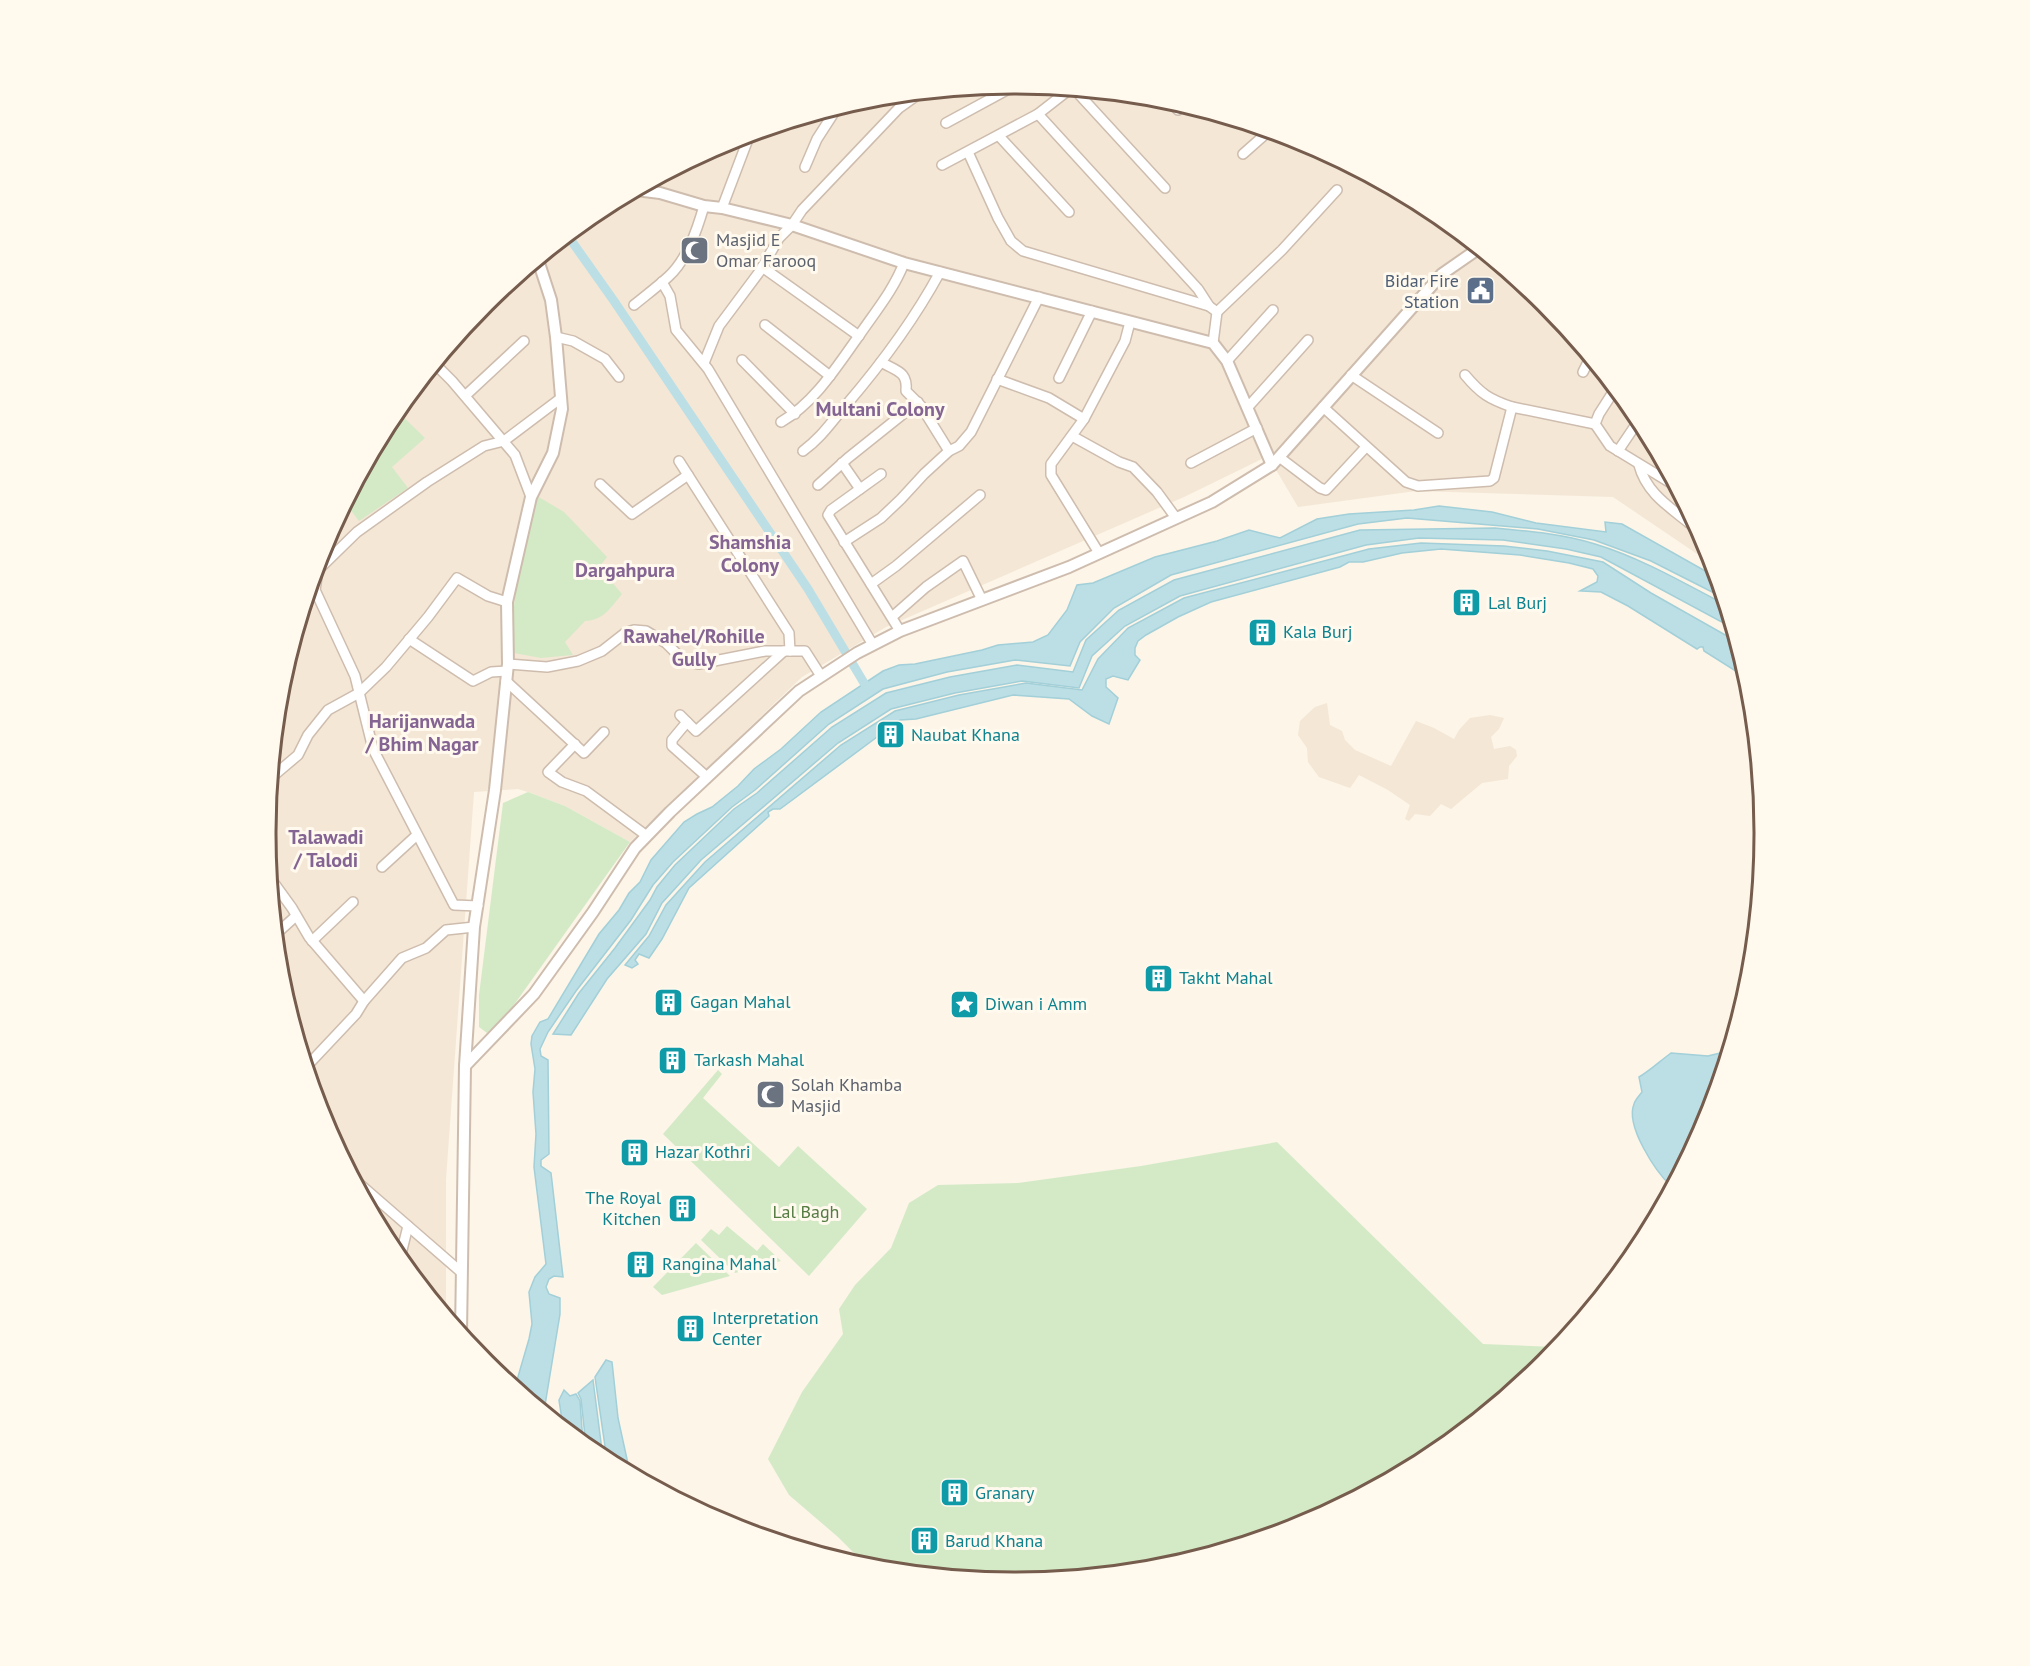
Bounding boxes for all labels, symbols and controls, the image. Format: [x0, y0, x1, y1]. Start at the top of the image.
place label: Masjid E Omar Farooq [716, 228, 816, 272]
mosque icon: Masjid E Omar Farooq [679, 234, 711, 266]
place label: Bidar Fire Station [1385, 269, 1459, 313]
public building icon: Bidar Fire Station [1464, 275, 1496, 307]
district label: Multani Colony [816, 396, 945, 422]
district label: Shamshia Colony [709, 529, 791, 578]
district label: Dargahpura [575, 557, 675, 583]
building icon: Lal Burj [1451, 587, 1483, 619]
place label: Lal Burj [1488, 591, 1547, 614]
building icon: Kala Burj [1246, 616, 1278, 648]
place label: Kala Burj [1283, 620, 1353, 643]
district label: Rawahel/Rohille Gully [623, 623, 765, 672]
district label: Harijanwada / Bhim Nagar [364, 708, 479, 757]
building icon: Naubat Khana [874, 719, 906, 751]
place label: Naubat Khana [911, 723, 1020, 746]
district label: Talawadi / Talodi [288, 824, 364, 873]
building icon: Takht Mahal [1142, 962, 1174, 994]
place label: Takht Mahal [1179, 966, 1273, 989]
building icon: Gagan Mahal [653, 986, 685, 1018]
place icon: Diwan i Amm [948, 988, 980, 1020]
place label: Gagan Mahal [690, 990, 791, 1013]
place label: Diwan i Amm [985, 992, 1087, 1015]
building icon: Tarkash Mahal [657, 1044, 689, 1076]
place label: Tarkash Mahal [694, 1048, 805, 1071]
place label: Solah Khamba Masjid [791, 1073, 902, 1117]
mosque icon: Solah Khamba Masjid [754, 1079, 786, 1111]
building icon: Hazar Kothri [618, 1136, 650, 1168]
place label: Hazar Kothri [655, 1140, 751, 1163]
place label: The Royal Kitchen [585, 1186, 662, 1230]
building icon: The Royal Kitchen [666, 1192, 698, 1224]
park label: Lal Bagh [773, 1200, 839, 1223]
building icon: Rangina Mahal [625, 1248, 657, 1280]
place label: Rangina Mahal [662, 1252, 777, 1275]
place label: Interpretation Center [712, 1306, 819, 1350]
building icon: Interpretation Center [675, 1312, 707, 1344]
building icon: Granary [938, 1477, 970, 1509]
place label: Granary [975, 1481, 1035, 1504]
building icon: Barud Khana [908, 1525, 940, 1557]
place label: Barud Khana [945, 1529, 1043, 1552]

